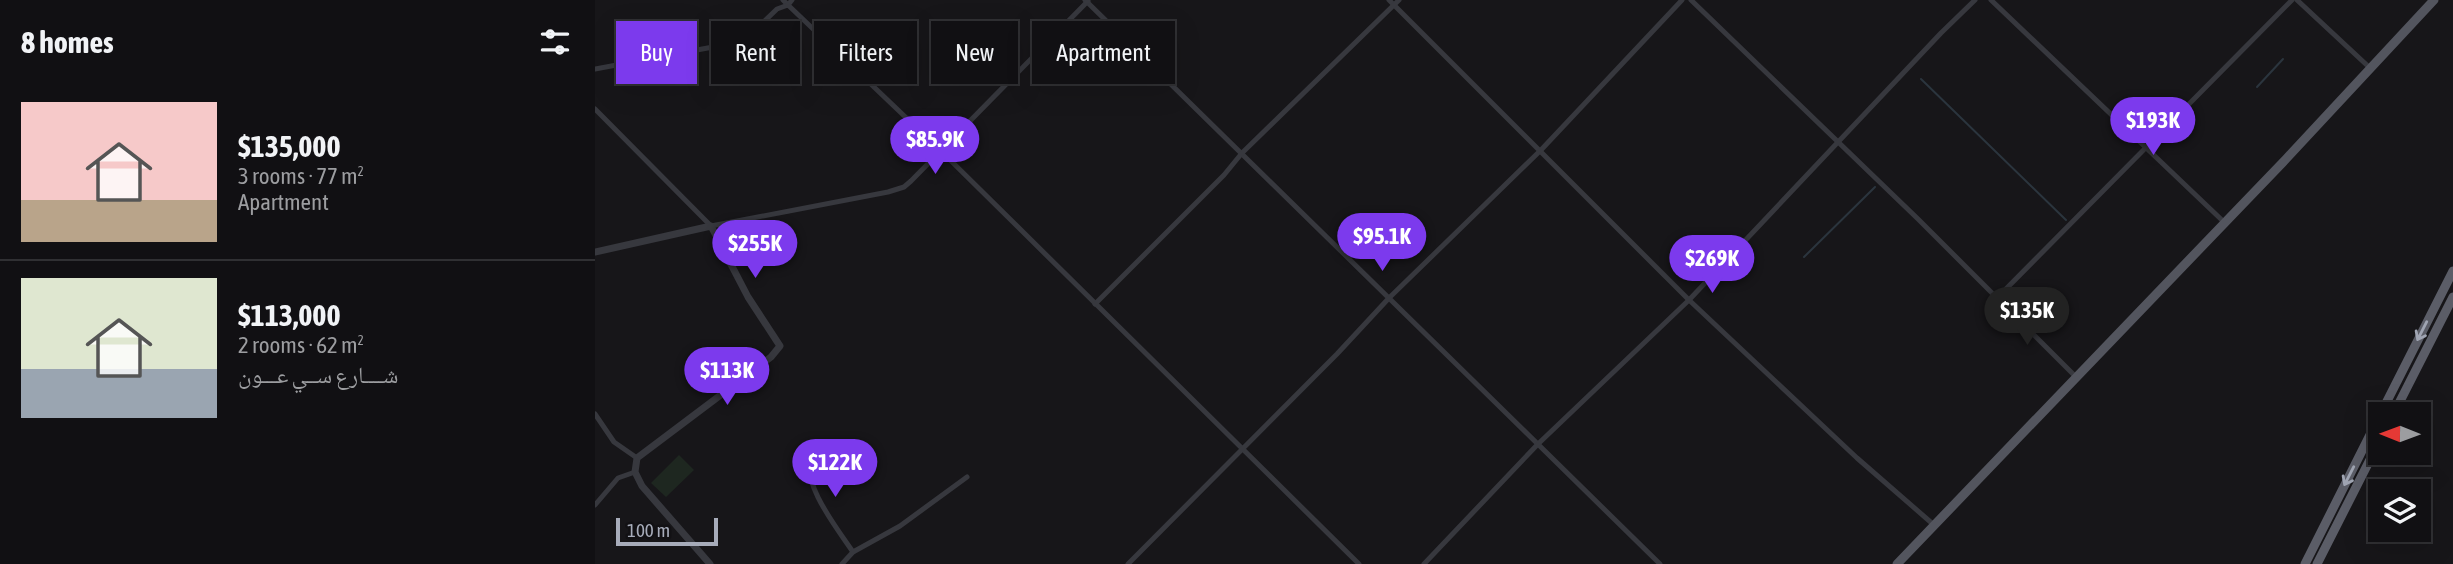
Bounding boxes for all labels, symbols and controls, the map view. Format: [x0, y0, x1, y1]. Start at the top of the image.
chip: Buy [616, 21, 697, 84]
chip: Rent [711, 21, 800, 84]
chip: Filters [814, 21, 917, 84]
chip: New [931, 21, 1018, 84]
chip: Apartment [1032, 21, 1175, 84]
icon: filters [536, 23, 574, 61]
text: 8 homes [21, 25, 114, 59]
pin: $193K [2104, 97, 2202, 157]
text: $193K [2126, 107, 2180, 133]
pin: $85.9K [878, 116, 992, 176]
text: $85.9K [906, 126, 964, 152]
text: $135,000 [238, 129, 341, 163]
icon: home [77, 130, 161, 214]
text: 3 rooms · 77 m² [238, 163, 364, 189]
text: Apartment [238, 189, 329, 215]
pin: $95.1K [1325, 214, 1439, 273]
pin: $255K [706, 220, 804, 280]
text: $95.1K [1353, 223, 1411, 249]
text: $255K [728, 230, 782, 256]
pin: $269K [1663, 236, 1761, 295]
text: $269K [1685, 245, 1739, 271]
pin: $135K [1978, 288, 2076, 347]
text: $135K [2000, 297, 2054, 323]
text: $113,000 [238, 298, 341, 332]
icon: home [77, 306, 161, 390]
one-way arrow [2415, 321, 2429, 341]
text: 2 rooms · 62 m² [238, 332, 364, 358]
pin: $113K [678, 348, 776, 407]
text: $113K [700, 357, 754, 383]
text: شــــارع ســي عـــون [238, 362, 398, 388]
north arrow [2368, 402, 2431, 466]
map controls [2368, 402, 2431, 542]
pin: $122K [786, 440, 884, 499]
text: $122K [808, 449, 862, 475]
one-way arrow [2342, 465, 2356, 486]
button: layers [2368, 479, 2431, 542]
scale bar [616, 515, 717, 547]
text: 100 m [627, 519, 670, 541]

